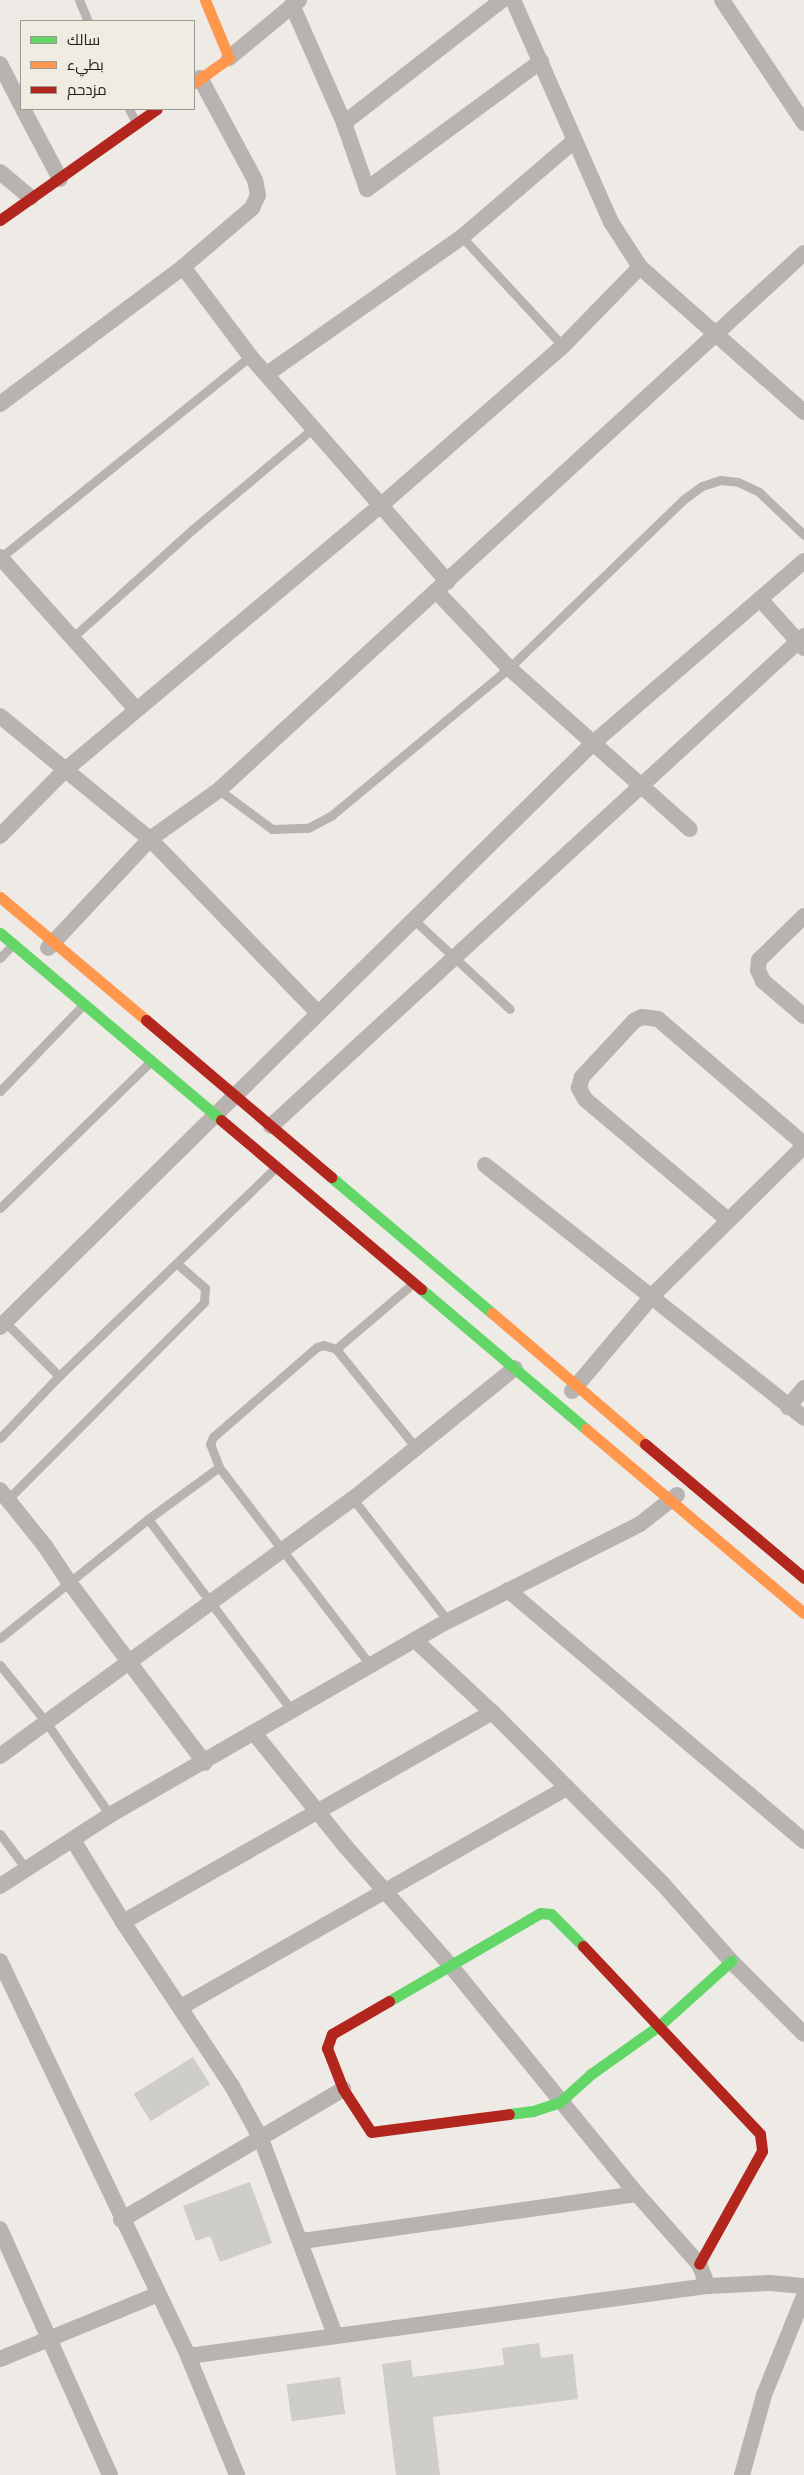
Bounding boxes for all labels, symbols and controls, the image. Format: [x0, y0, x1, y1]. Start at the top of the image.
legend [20, 20, 195, 110]
text: سالك [67, 30, 100, 49]
text: بطيء [67, 55, 104, 74]
text: مزدحم [67, 80, 107, 99]

